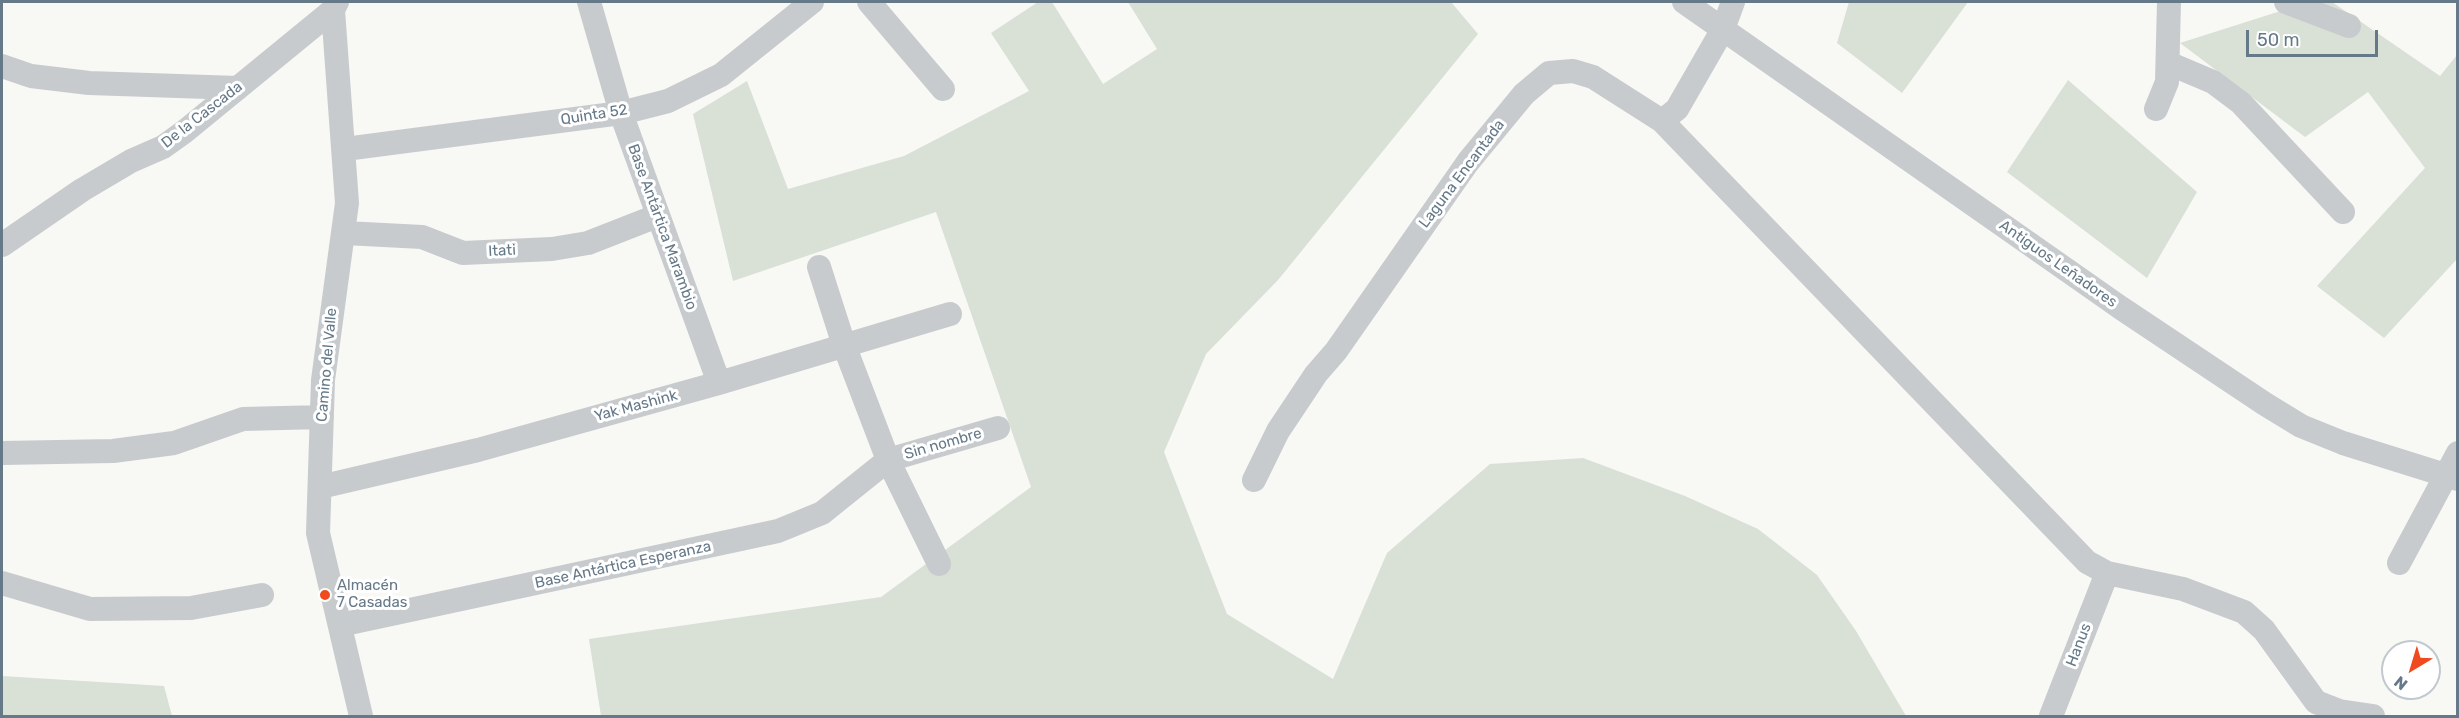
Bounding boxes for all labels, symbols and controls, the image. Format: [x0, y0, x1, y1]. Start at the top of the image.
scale bar [2249, 18, 2381, 56]
text: 50 m [2257, 29, 2300, 51]
street label: De la Cascada [158, 78, 246, 152]
street label: Quinta 52 [559, 101, 629, 129]
street label: Laguna Encantada [1415, 116, 1509, 232]
street label: Base Antártica Marambio [624, 142, 700, 312]
street label: Antiguos Leñadores [1996, 217, 2120, 311]
street label: Itati [488, 241, 516, 261]
street label: Camino del Valle [313, 307, 341, 423]
street label: Yak Mashink [592, 386, 680, 426]
street label: Sin nombre [902, 424, 984, 464]
street label: Base Antártica Esperanza [533, 538, 713, 592]
place label: Almacén 7 Casadas [337, 577, 407, 612]
marker: Almacén 7 Casadas [318, 588, 332, 602]
street label: Hanus [2063, 621, 2095, 669]
north arrow [2381, 640, 2441, 700]
text: N [2390, 672, 2411, 694]

